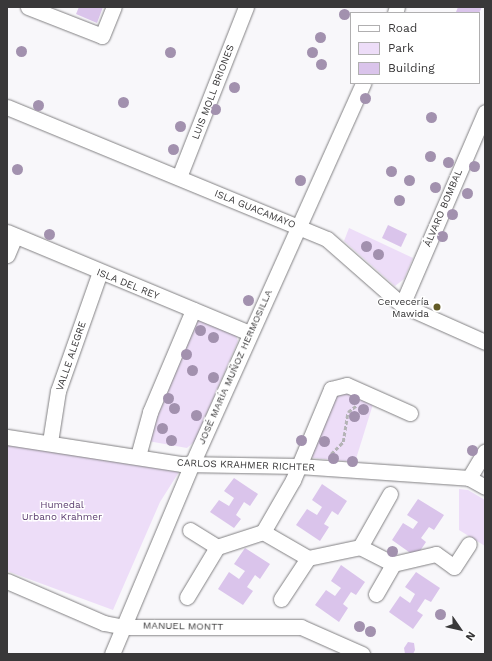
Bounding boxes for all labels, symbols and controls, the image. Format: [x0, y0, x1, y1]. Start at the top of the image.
legend [350, 12, 480, 84]
text: Road [388, 21, 417, 35]
text: Park [388, 41, 414, 55]
street label: LUIS MOLL BRIONES [189, 43, 237, 141]
text: Building [388, 61, 435, 75]
street label: ÁLVARO BOMBAL [421, 167, 465, 249]
street label: ISLA GUACAMAYO [213, 187, 297, 231]
street label: ISLA DEL REY [95, 266, 161, 302]
street label: JOSÉ MARÍA MUÑOZ HERMOSILLA [195, 288, 275, 446]
place label: Cervecería Mawida [378, 295, 429, 318]
marker: Cervecería Mawida [432, 302, 442, 312]
street label: VALLE ALEGRE [53, 319, 89, 393]
street label: CARLOS KRAHMER RICHTER [177, 457, 315, 473]
park label: Humedal Urbano Krahmer [22, 498, 102, 522]
north arrow [440, 609, 480, 649]
street label: MANUEL MONTT [143, 619, 223, 633]
text: N [463, 629, 478, 643]

